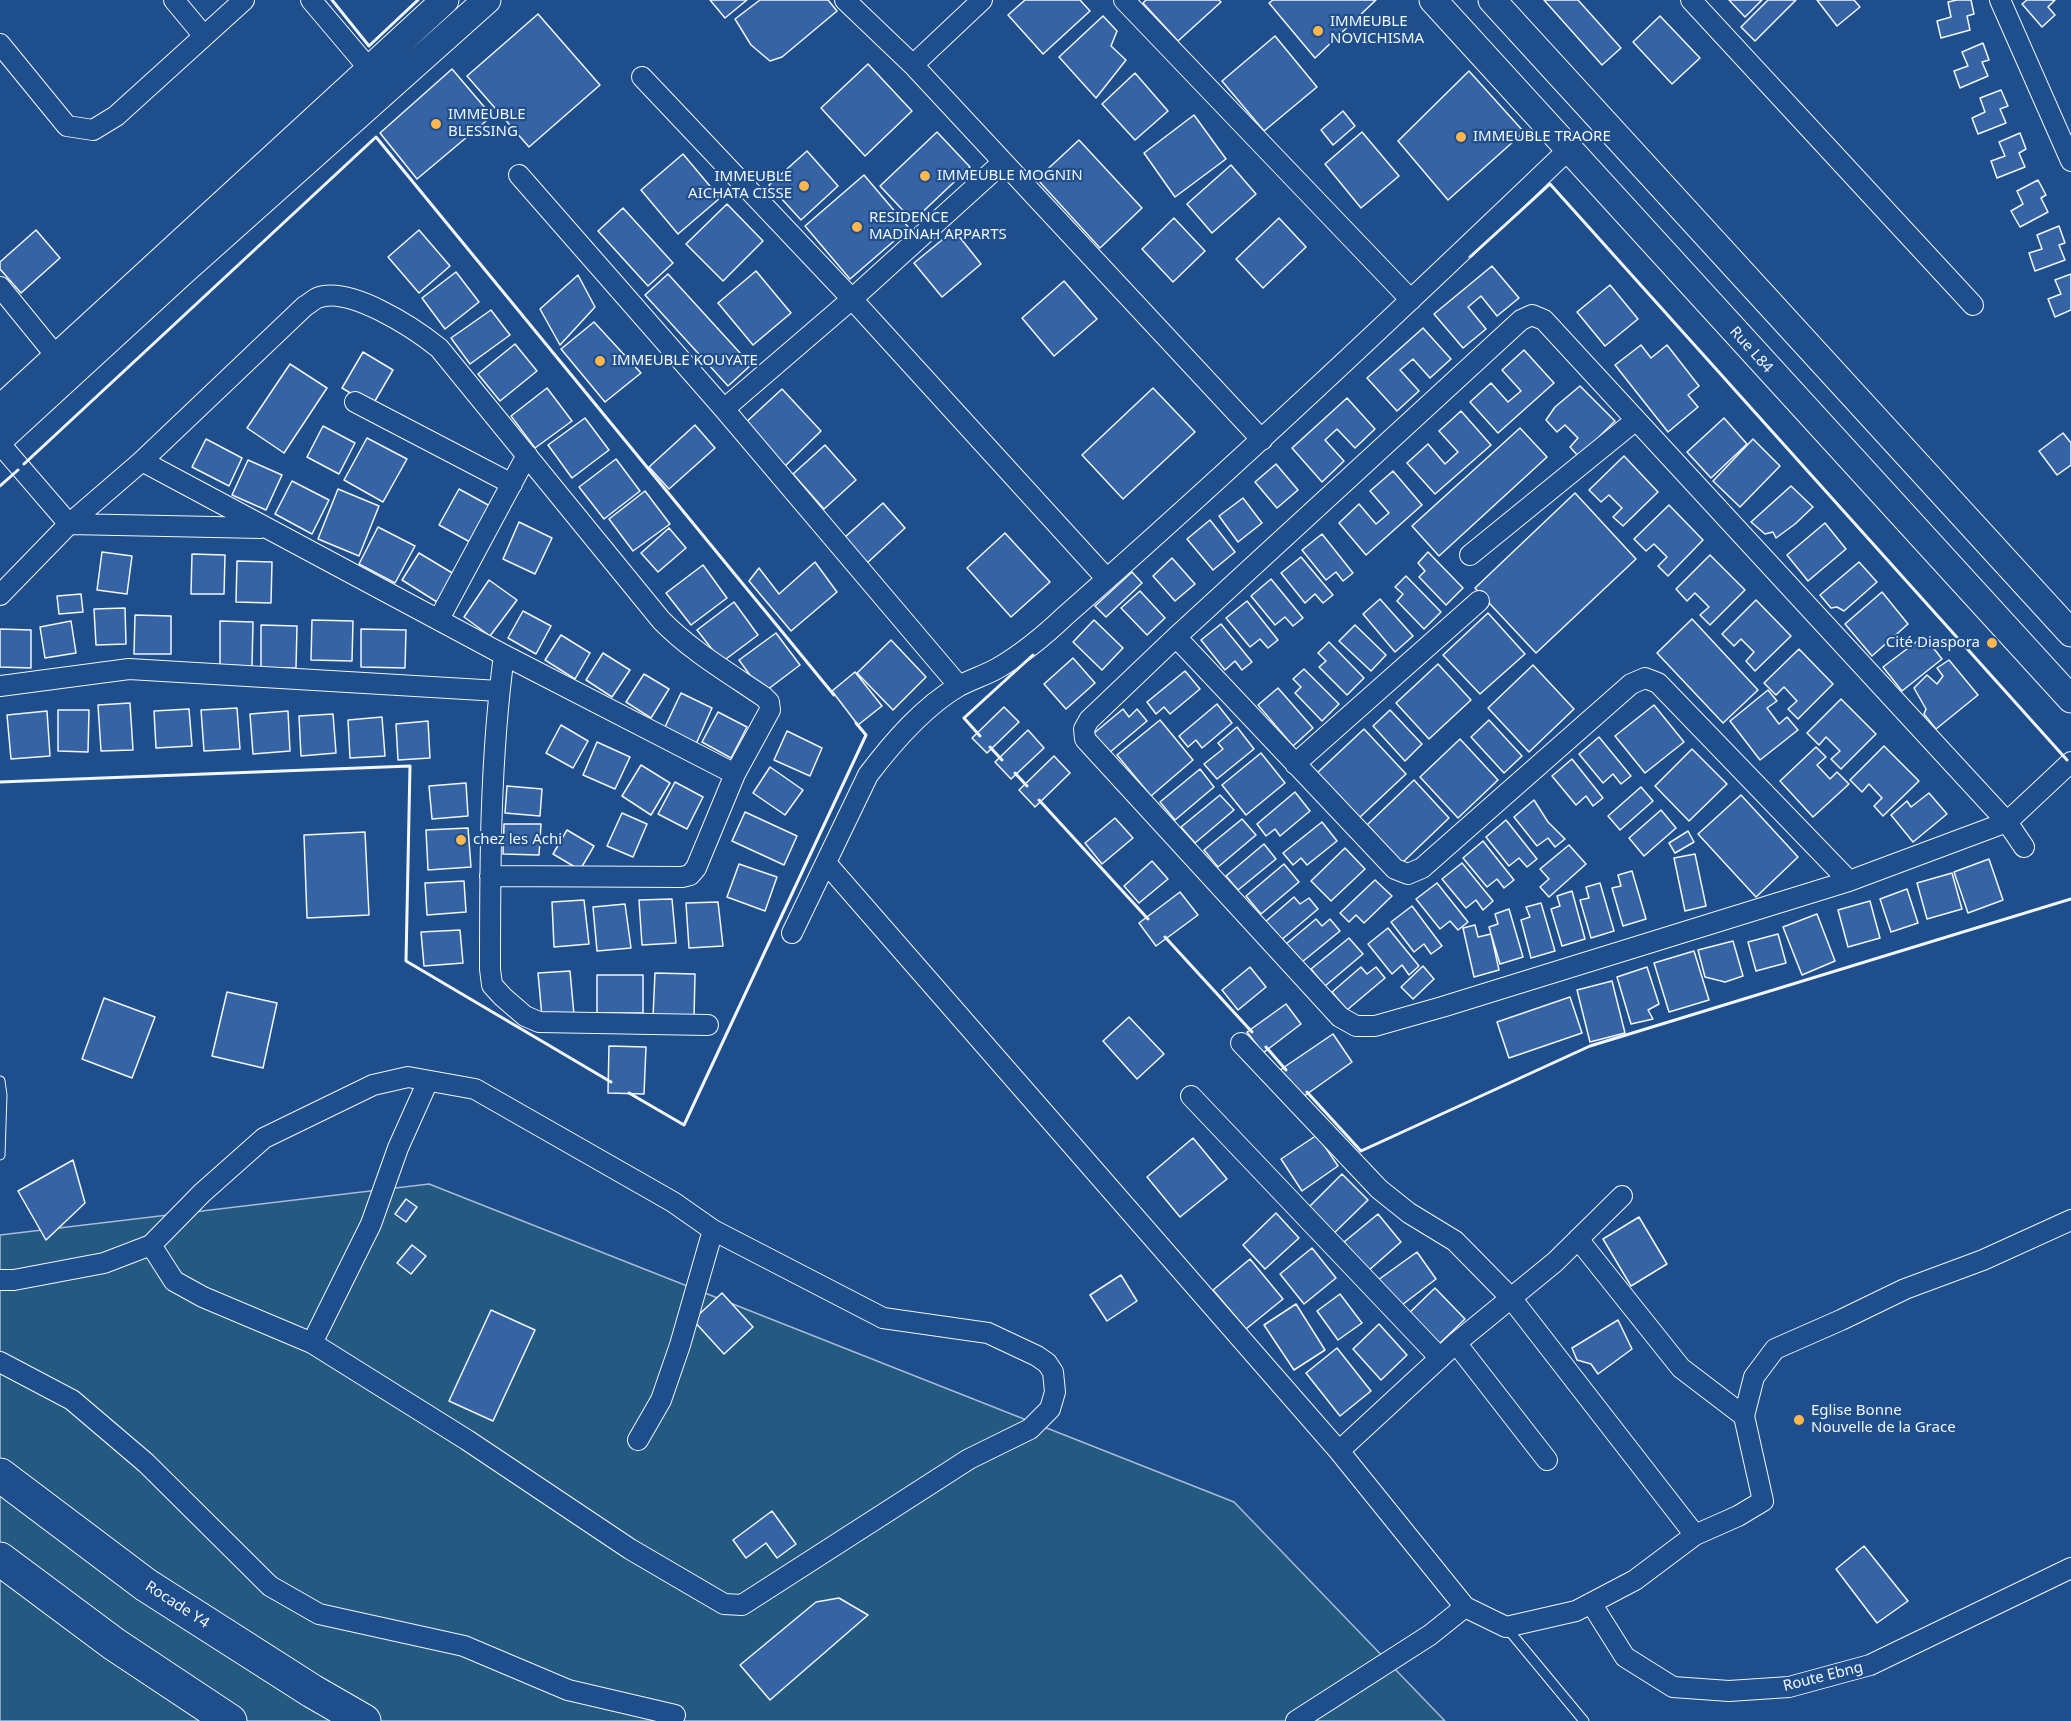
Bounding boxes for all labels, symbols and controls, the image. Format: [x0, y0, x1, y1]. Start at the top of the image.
place label: IMMEUBLE NOVICHISMA [1330, 13, 1424, 48]
marker: IMMEUBLE NOVICHISMA [1311, 24, 1325, 38]
place label: IMMEUBLE BLESSING [448, 106, 526, 141]
marker: IMMEUBLE BLESSING [429, 117, 443, 131]
place label: IMMEUBLE TRAORE [1473, 128, 1611, 146]
marker: IMMEUBLE TRAORE [1454, 130, 1468, 144]
place label: IMMEUBLE MOGNIN [937, 167, 1083, 185]
place label: IMMEUBLE AICHATA CISSE [688, 168, 792, 203]
marker: IMMEUBLE MOGNIN [918, 169, 932, 183]
marker: IMMEUBLE AICHATA CISSE [797, 179, 811, 193]
place label: RESIDENCE MADINAH APPARTS [869, 209, 1007, 244]
marker: RESIDENCE MADINAH APPARTS [850, 220, 864, 234]
street label: Rue L84 [1726, 323, 1776, 377]
place label: IMMEUBLE KOUYATE [612, 352, 758, 370]
marker: IMMEUBLE KOUYATE [593, 354, 607, 368]
place label: Cité Diaspora [1886, 634, 1980, 652]
marker: Cité Diaspora [1985, 636, 1999, 650]
place label: chez les Achi [473, 831, 562, 849]
marker: chez les Achi [454, 833, 468, 847]
place label: Eglise Bonne Nouvelle de la Grace [1811, 1402, 1956, 1437]
marker: Eglise Bonne Nouvelle de la Grace [1792, 1413, 1806, 1427]
street label: Rocade Y4 [142, 1578, 212, 1632]
street label: Route Ebng [1781, 1658, 1865, 1696]

